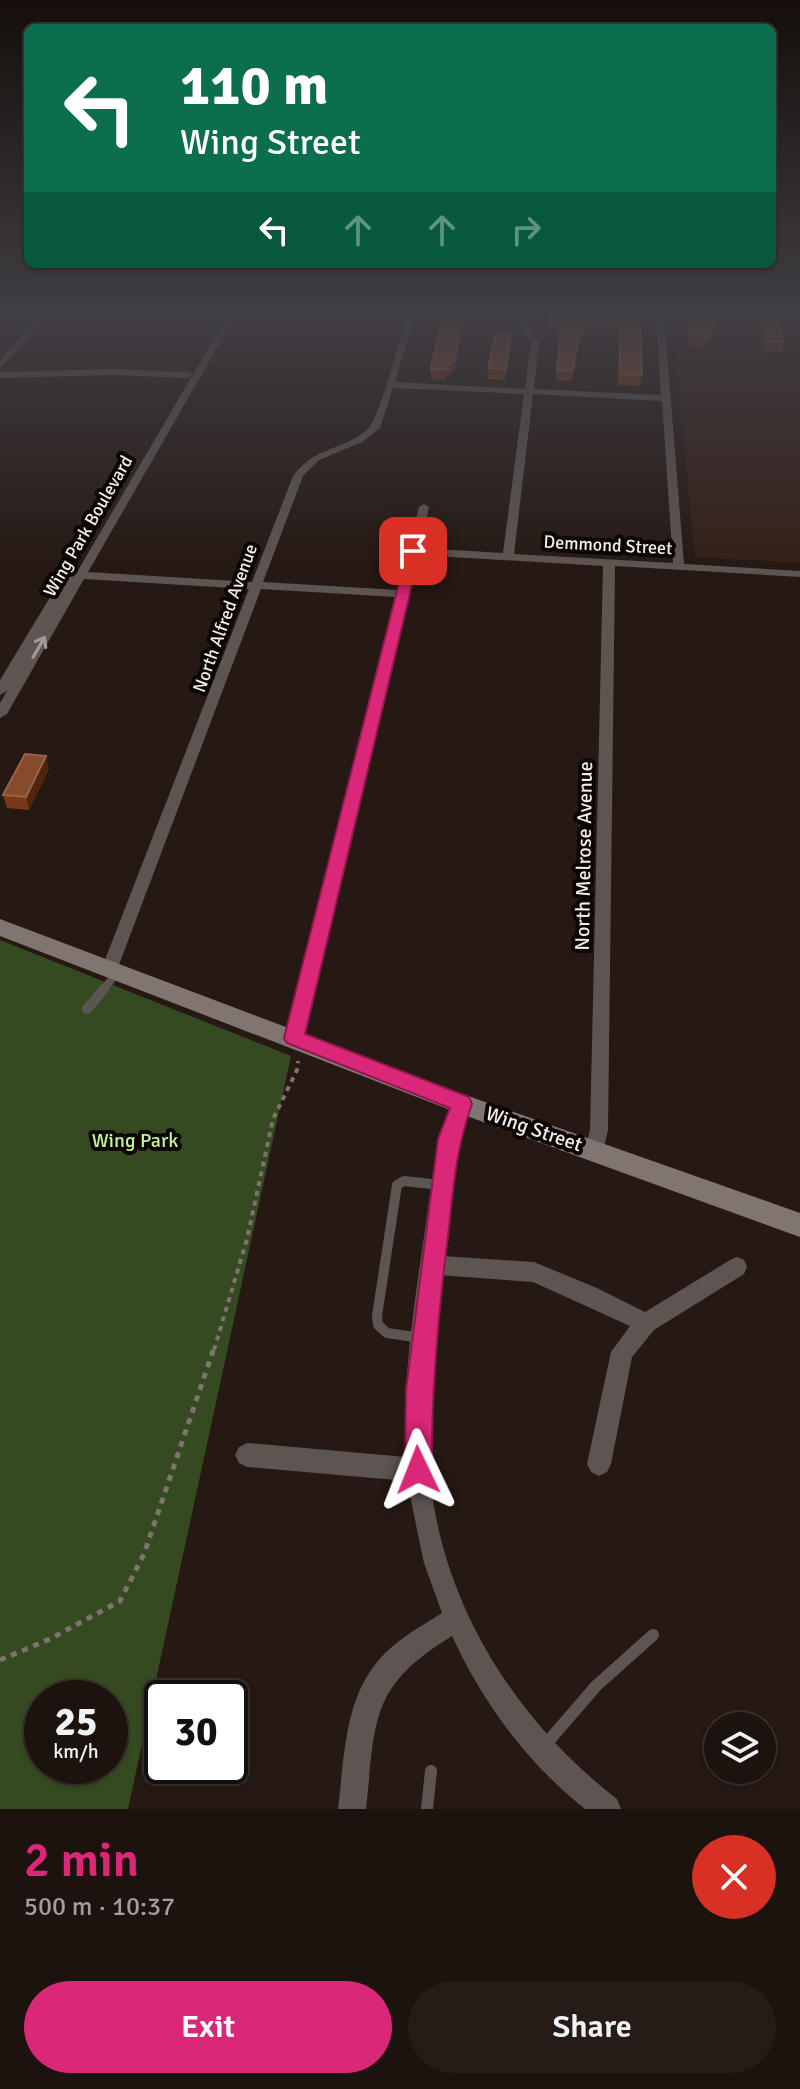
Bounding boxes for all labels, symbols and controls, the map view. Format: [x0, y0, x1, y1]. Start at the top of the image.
text: 110 m [180, 51, 328, 120]
icon: left [48, 56, 152, 160]
text: Wing Street [180, 120, 361, 165]
icon: left [252, 208, 296, 252]
icon: ahead [336, 208, 380, 252]
icon: ahead [420, 208, 464, 252]
icon: right [504, 208, 548, 252]
street label: Wing Park Boulevard [39, 452, 137, 600]
pin [379, 517, 447, 585]
icon: arrive [391, 529, 435, 573]
street label: Demmond Street [543, 531, 673, 559]
street label: North Alfred Avenue [188, 541, 262, 695]
one-way arrow [31, 636, 47, 659]
street label: North Melrose Avenue [570, 761, 598, 951]
street label: Wing Street [482, 1101, 586, 1157]
park label: Wing Park [92, 1128, 178, 1153]
position arrow [376, 1428, 460, 1512]
speed limit sign: 30 [144, 1680, 248, 1784]
text: 25 [54, 1697, 98, 1747]
map controls [704, 1712, 776, 1784]
button: layers [704, 1712, 776, 1784]
text: km/h [53, 1739, 99, 1764]
text: 2 min [24, 1831, 139, 1890]
button: close [692, 1835, 776, 1919]
text: 500 m · 10:37 [24, 1891, 175, 1923]
button: Exit [24, 1981, 392, 2073]
button: Share [408, 1981, 776, 2073]

